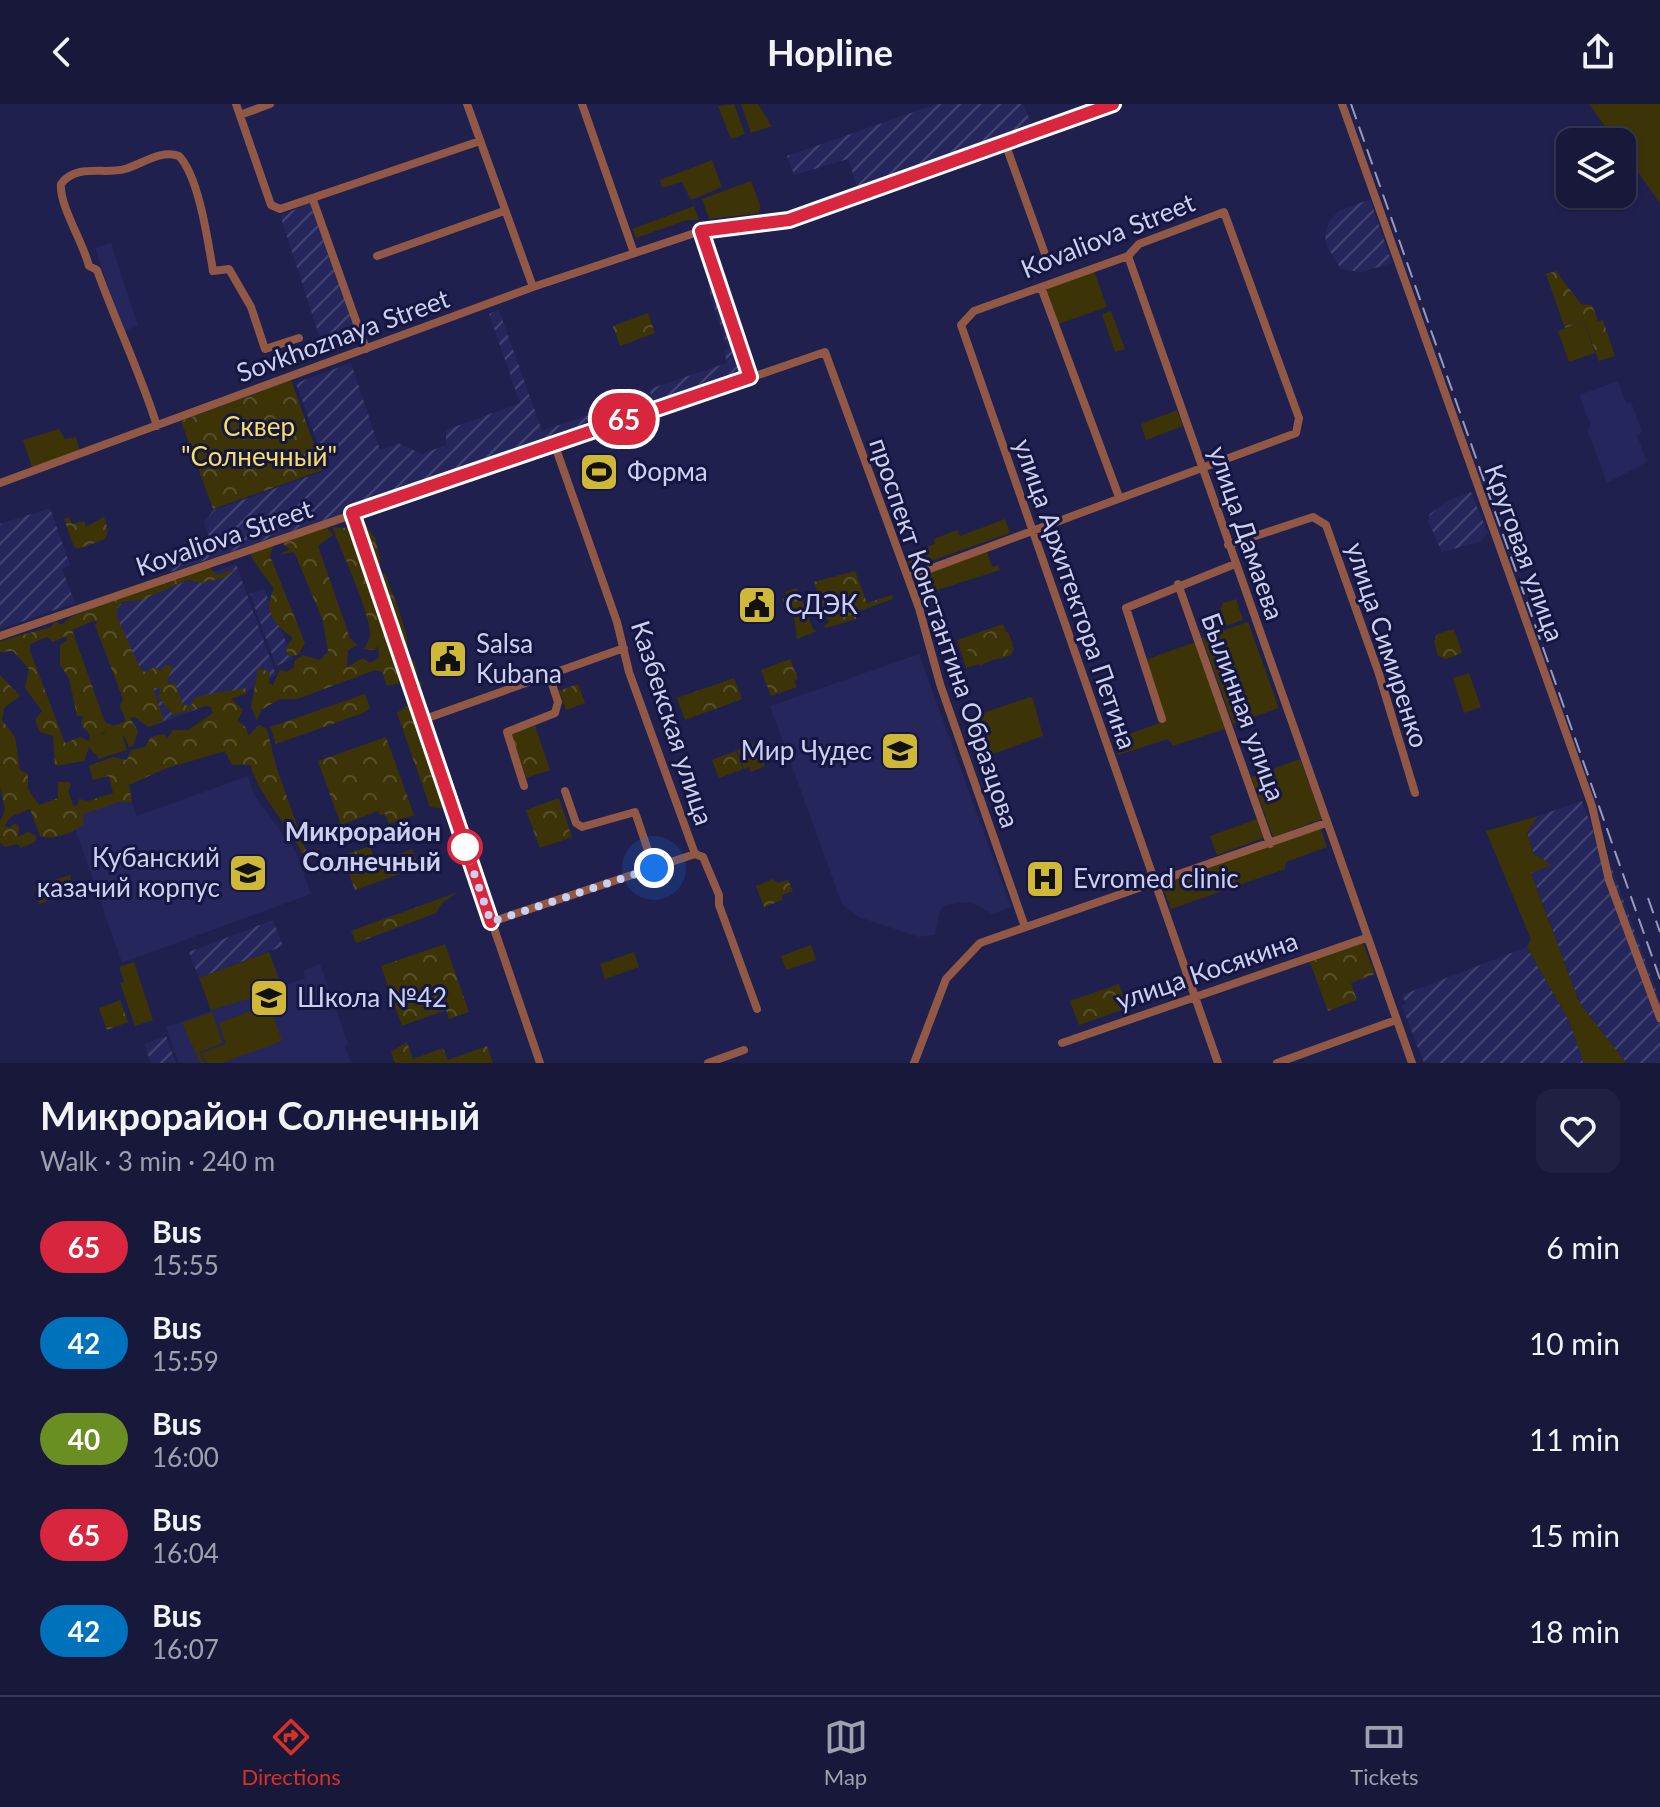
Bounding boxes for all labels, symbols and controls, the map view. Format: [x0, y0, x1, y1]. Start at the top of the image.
icon: back [40, 30, 84, 74]
text: Hopline [767, 30, 893, 74]
icon: share [1576, 30, 1620, 74]
map controls [1556, 128, 1636, 208]
button: layers [1556, 128, 1636, 208]
street label: Kovaliova Street [1016, 185, 1200, 284]
street label: Sovkhoznaya Street [232, 281, 454, 388]
line badge: 65 [588, 393, 660, 445]
text: 65 [608, 402, 640, 436]
park label: Сквер "Солнечный" [181, 410, 337, 472]
street label: проспект Константина Образцова [863, 434, 1027, 832]
street label: улица Архитектора Петина [1008, 434, 1144, 753]
street label: улица Дамаева [1202, 442, 1292, 624]
sports icon: Форма [578, 451, 620, 493]
place label: Форма [627, 455, 708, 487]
street label: Круговая улица [1478, 460, 1572, 646]
street label: Kovaliova Street [131, 492, 317, 582]
street label: улица Симиренко [1340, 538, 1436, 751]
public building icon: СДЭК [736, 584, 778, 626]
place label: СДЭК [785, 588, 858, 620]
street label: Былинная улица [1195, 608, 1293, 805]
street label: Казбекская улица [625, 616, 721, 829]
place label: Salsa Kubana [476, 627, 562, 689]
public building icon: Salsa Kubana [427, 638, 469, 680]
school or university icon: Мир Чудес [879, 730, 921, 772]
place label: Мир Чудес [741, 734, 872, 766]
place label: Микрорайон Солнечный [285, 815, 441, 877]
marker: Микрорайон Солнечный [448, 830, 482, 864]
place label: Кубанский казачий корпус [37, 841, 220, 903]
your location [634, 848, 674, 888]
school or university icon: Кубанский казачий корпус [227, 852, 269, 894]
hospital icon: Evromed clinic [1024, 858, 1066, 900]
place label: Evromed clinic [1073, 862, 1239, 894]
street label: улица Косякина [1112, 924, 1302, 1016]
school or university icon: Школа №42 [248, 977, 290, 1019]
place label: Школа №42 [297, 981, 447, 1013]
button: heart [1536, 1089, 1620, 1173]
text: Микрорайон Солнечный [40, 1092, 480, 1138]
text: Walk · 3 min · 240 m [40, 1145, 275, 1177]
text: Bus [152, 1213, 202, 1249]
text: 6 min [1546, 1229, 1620, 1265]
text: 65 [68, 1230, 100, 1264]
text: 15:55 [152, 1249, 219, 1281]
text: Bus [152, 1309, 202, 1345]
text: 10 min [1529, 1325, 1620, 1361]
text: 42 [68, 1326, 100, 1360]
text: 15:59 [152, 1345, 219, 1377]
text: Bus [152, 1405, 202, 1441]
text: 11 min [1529, 1421, 1620, 1457]
text: 40 [68, 1422, 100, 1456]
text: 16:00 [152, 1441, 219, 1473]
text: Bus [152, 1501, 202, 1537]
text: 15 min [1529, 1517, 1620, 1553]
text: 65 [68, 1518, 100, 1552]
text: 16:04 [152, 1537, 219, 1569]
text: Bus [152, 1597, 202, 1633]
text: 18 min [1529, 1613, 1620, 1649]
text: 42 [68, 1614, 100, 1648]
text: 16:07 [152, 1633, 219, 1665]
tab: Directions [241, 1715, 341, 1790]
tab: Map [824, 1715, 868, 1790]
tab: Tickets [1350, 1715, 1419, 1790]

